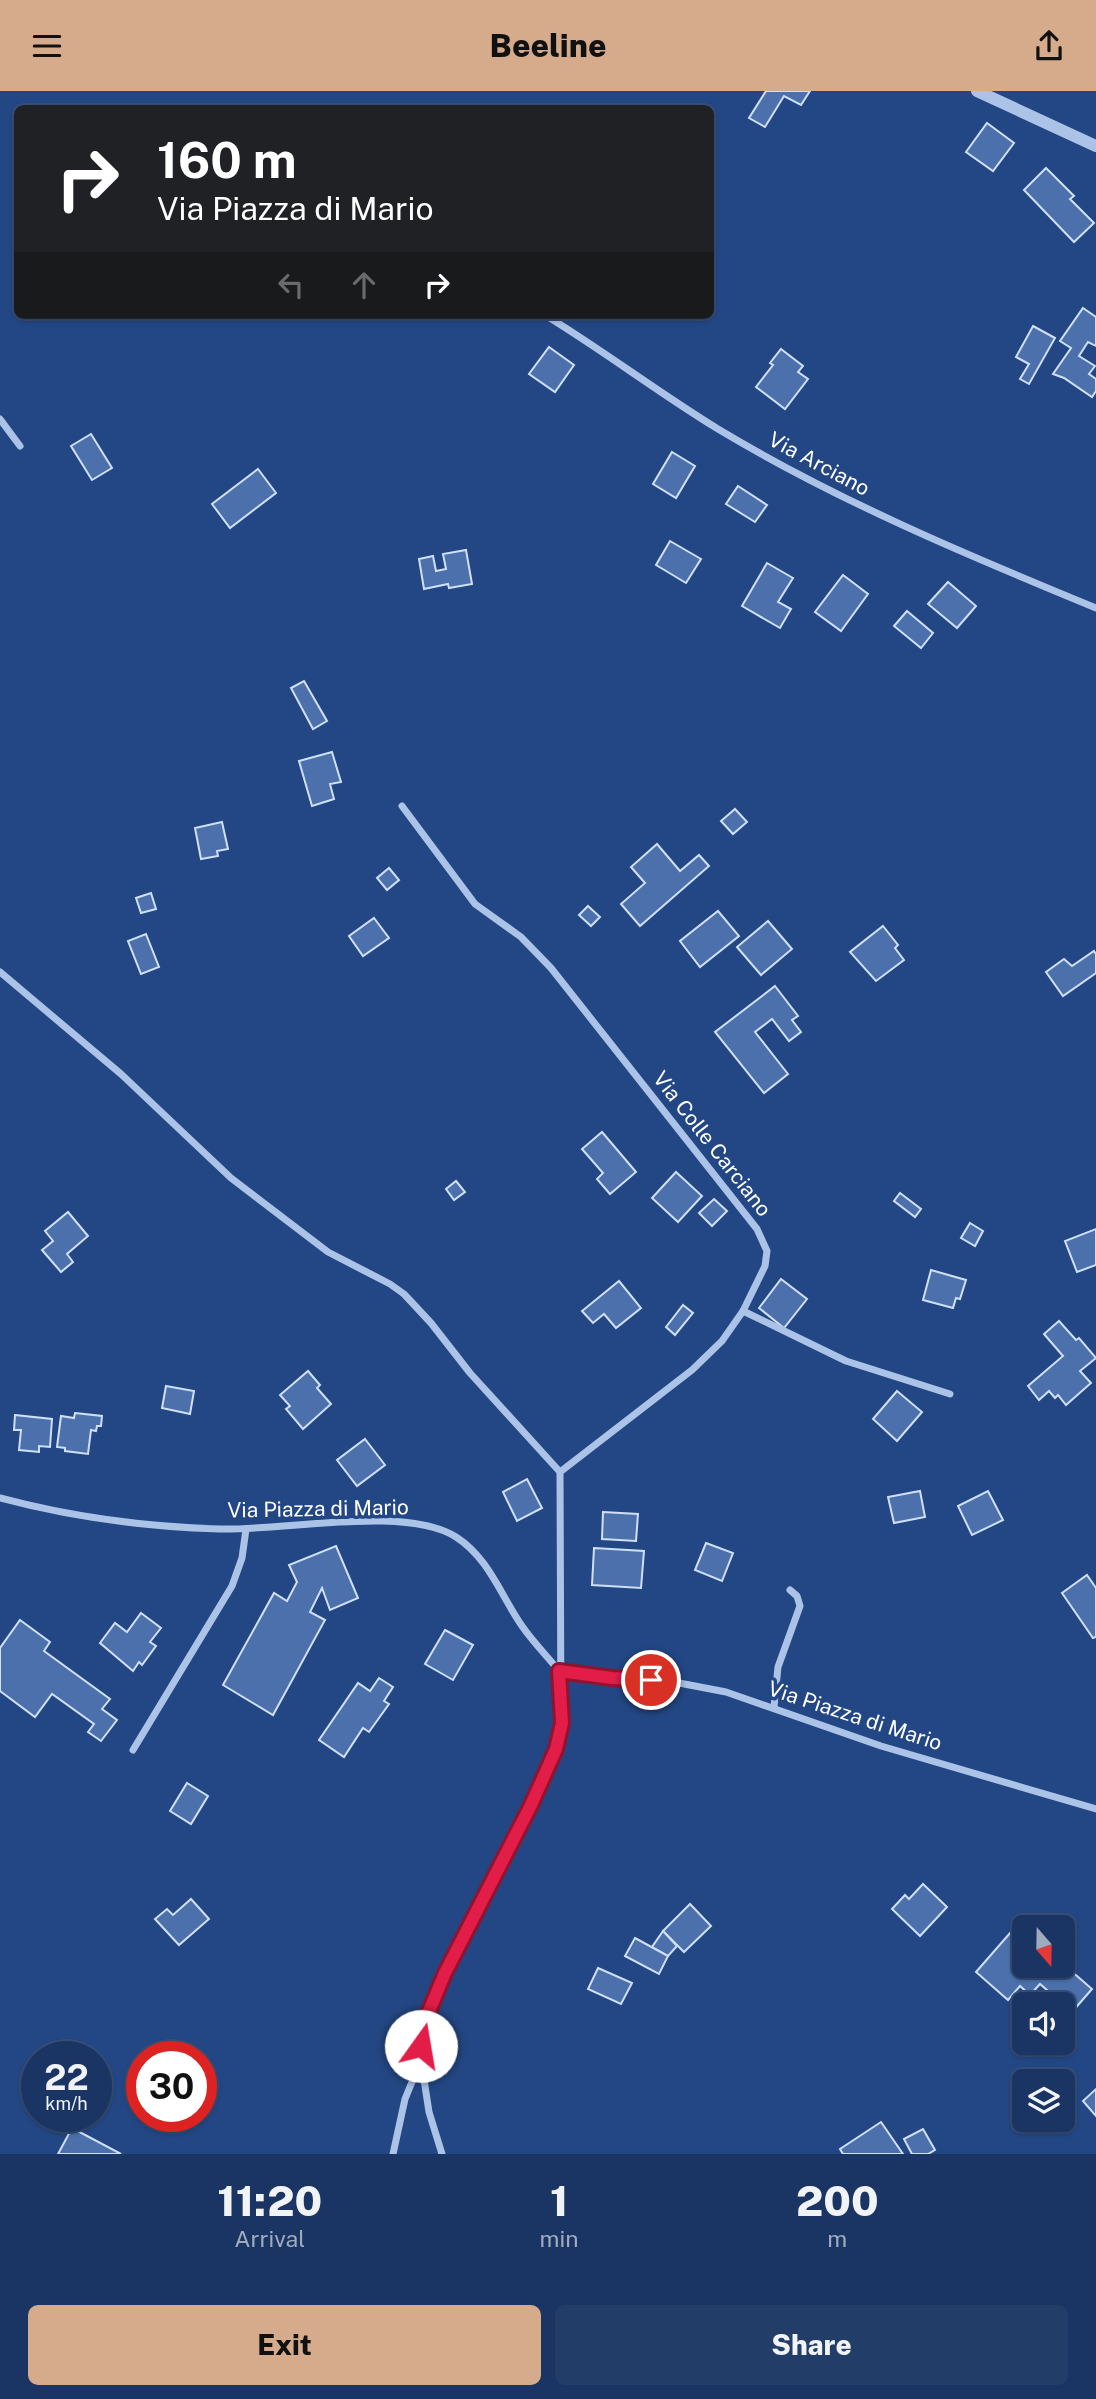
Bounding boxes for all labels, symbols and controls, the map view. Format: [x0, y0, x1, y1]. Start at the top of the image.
icon: menu [28, 27, 66, 65]
text: Beeline [490, 27, 606, 64]
icon: share [1030, 27, 1068, 65]
text: 160 m [157, 131, 297, 189]
icon: right [42, 133, 133, 224]
text: Via Piazza di Mario [157, 190, 434, 227]
icon: left [272, 266, 310, 304]
icon: ahead [345, 266, 383, 304]
icon: right [418, 266, 456, 304]
street label: Via Arciano [764, 426, 874, 501]
street label: Via Colle Carciano [648, 1066, 777, 1221]
street label: Via Piazza di Mario [227, 1494, 409, 1523]
pin [621, 1650, 681, 1710]
icon: arrive [632, 1661, 670, 1699]
street label: Via Piazza di Mario [765, 1676, 945, 1755]
north arrow [1012, 1915, 1074, 1977]
map controls [1012, 1915, 1075, 2132]
button: sound [1012, 1992, 1075, 2055]
position arrow [384, 2009, 458, 2083]
speed limit sign: 30 [126, 2041, 217, 2132]
text: 22 [44, 2057, 89, 2098]
button: layers [1012, 2069, 1075, 2132]
text: km/h [45, 2093, 88, 2114]
text: 11:20 [217, 2176, 322, 2225]
text: 1 [550, 2176, 568, 2225]
text: 200 [796, 2176, 879, 2225]
text: Arrival [234, 2225, 305, 2252]
text: min [540, 2225, 579, 2252]
text: m [827, 2225, 847, 2252]
button: Exit [28, 2305, 541, 2385]
button: Share [555, 2305, 1068, 2385]

